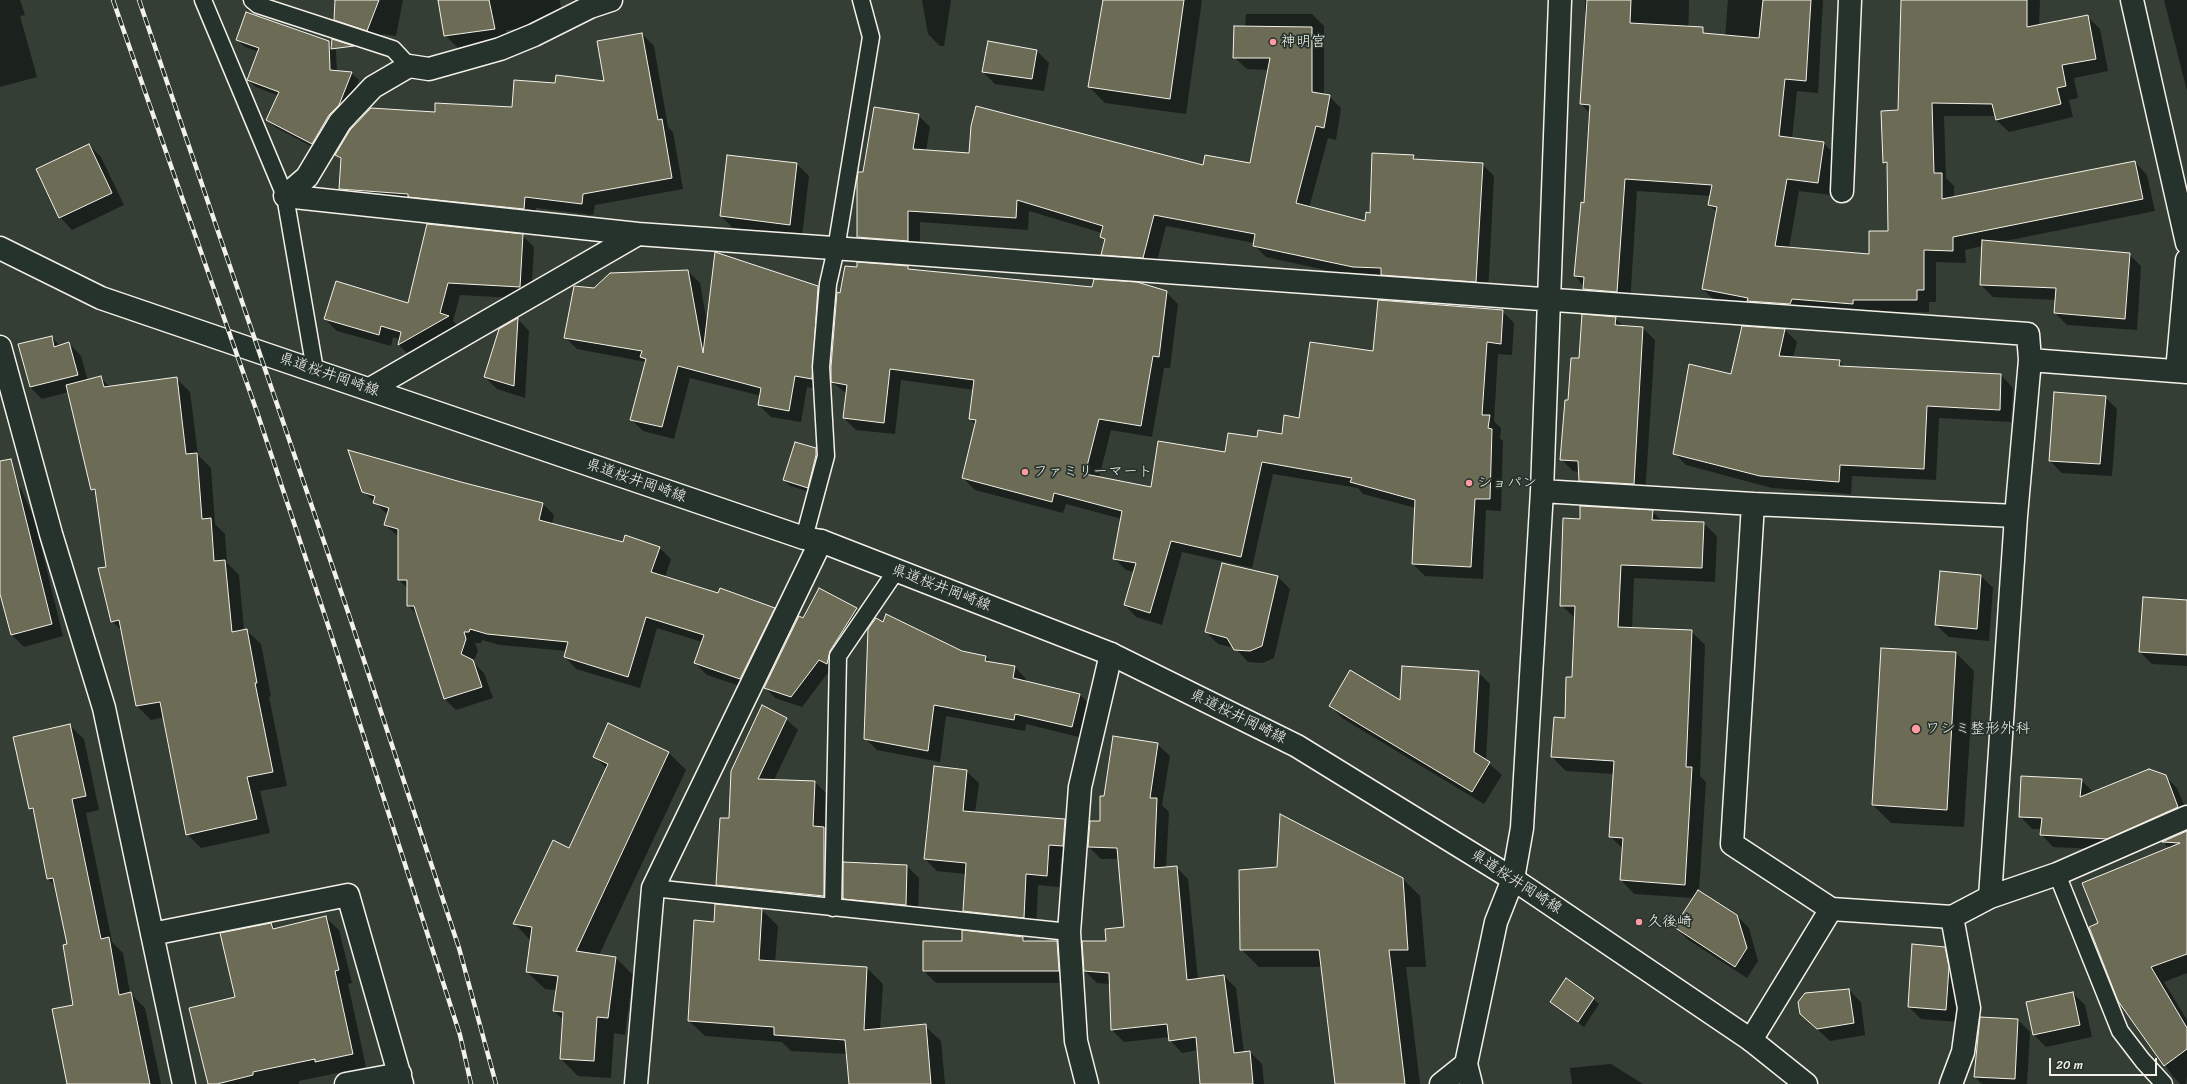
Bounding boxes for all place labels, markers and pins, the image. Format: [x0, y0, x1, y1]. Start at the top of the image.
place label: 神明宮 [1281, 33, 1326, 51]
marker: 神明宮 [1268, 37, 1278, 47]
place label: ファミリーマート [1033, 463, 1153, 481]
marker: ファミリーマート [1020, 467, 1030, 477]
place label: ショパン [1477, 474, 1537, 492]
marker: ショパン [1464, 478, 1474, 488]
place label: ワシミ整形外科 [1925, 720, 2030, 738]
marker: ワシミ整形外科 [1910, 723, 1922, 735]
place label: 久後崎 [1647, 913, 1692, 931]
marker: 久後崎 [1634, 917, 1644, 927]

